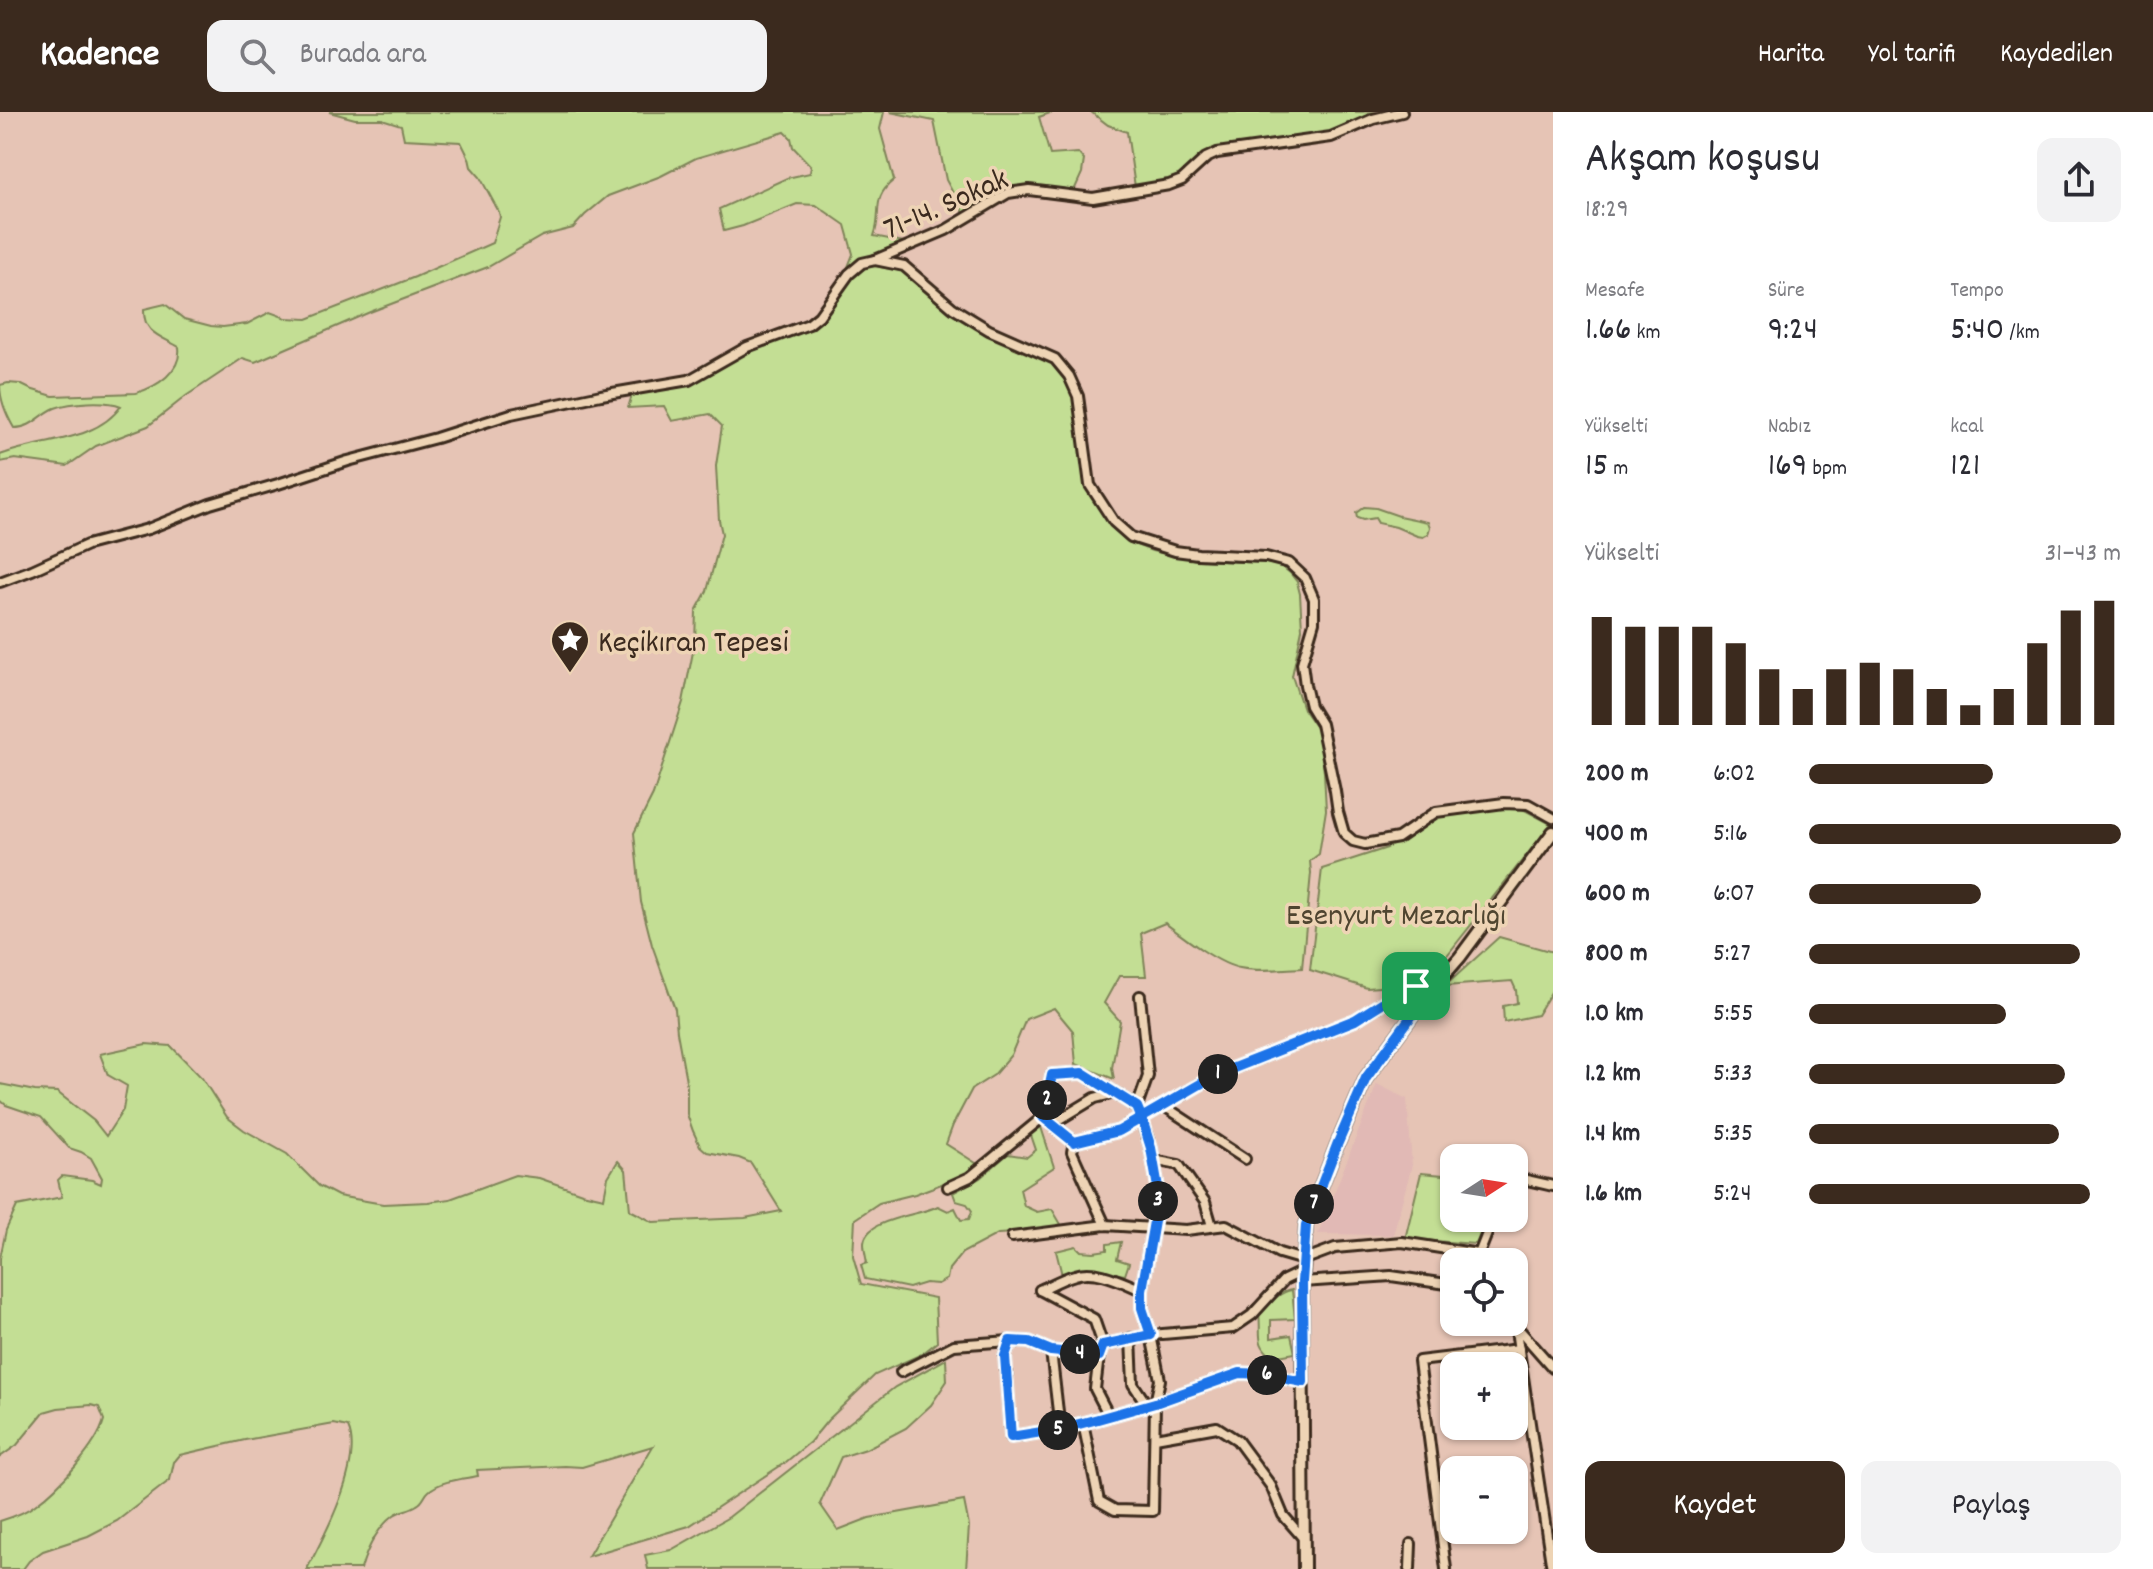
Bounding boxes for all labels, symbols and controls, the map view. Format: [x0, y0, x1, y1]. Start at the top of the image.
search box [207, 20, 767, 92]
text: Kadence [40, 29, 159, 84]
icon: search [235, 34, 279, 78]
text: Burada ara [299, 35, 426, 78]
text: Harita [1758, 36, 1824, 76]
text: Yol tarifi [1868, 36, 1956, 76]
text: Kaydedilen [2000, 36, 2113, 76]
text: Akşam koşusu [1585, 130, 1820, 193]
button: share [2037, 138, 2121, 222]
street label: 71-14. Sokak [877, 159, 1017, 255]
text: 18:29 [1585, 192, 1629, 229]
text: Mesafe [1585, 276, 1645, 307]
text: Süre [1768, 276, 1805, 307]
text: Tempo [1950, 276, 2004, 307]
text: 1.66 [1585, 307, 1631, 356]
text: 9:24 [1768, 307, 1818, 356]
text: 5:40 [1950, 307, 2004, 356]
text: km [1631, 318, 1661, 349]
text: /km [2004, 318, 2040, 349]
text: Yükselti [1585, 412, 1648, 443]
text: Nabız [1768, 412, 1811, 443]
text: kcal [1950, 412, 1984, 443]
text: 15 [1585, 443, 1608, 492]
text: 169 [1768, 443, 1807, 492]
text: 121 [1950, 443, 1980, 492]
text: m [1608, 454, 1628, 485]
text: bpm [1807, 454, 1847, 485]
text: Yükselti [1585, 536, 1659, 573]
text: 31–43 m [2045, 536, 2121, 573]
place icon: Keçikıran Tepesi [549, 619, 591, 674]
place label: Keçikıran Tepesi [598, 622, 789, 668]
text: 200 m [1585, 756, 1649, 793]
text: 6:02 [1713, 756, 1756, 793]
text: 400 m [1585, 816, 1648, 853]
text: 5:16 [1713, 816, 1748, 853]
text: 600 m [1585, 876, 1650, 913]
text: 6:07 [1713, 876, 1754, 913]
park label: Esenyurt Mezarlığı [1286, 895, 1506, 941]
text: 800 m [1585, 936, 1648, 973]
text: 5:27 [1713, 936, 1751, 973]
pin [1382, 952, 1450, 1020]
icon: arrive [1394, 964, 1438, 1008]
text: 1.0 km [1585, 996, 1644, 1033]
text: 5:55 [1713, 996, 1753, 1033]
pin: 1 [1198, 1054, 1238, 1094]
text: 1.2 km [1585, 1056, 1641, 1093]
text: 5:33 [1713, 1056, 1752, 1093]
text: 1 [1216, 1058, 1220, 1089]
pin: 2 [1027, 1080, 1067, 1120]
text: 2 [1042, 1084, 1052, 1115]
text: 1.4 km [1585, 1116, 1640, 1153]
text: 5:35 [1713, 1116, 1753, 1153]
north arrow [1440, 1144, 1528, 1232]
map controls [1440, 1144, 1528, 1544]
text: 1.6 km [1585, 1176, 1642, 1213]
text: 5:24 [1713, 1176, 1752, 1213]
pin: 3 [1138, 1181, 1178, 1221]
pin: 7 [1294, 1184, 1334, 1224]
text: 3 [1153, 1185, 1163, 1216]
text: 7 [1310, 1188, 1318, 1219]
button: locate [1440, 1248, 1528, 1336]
pin: 4 [1060, 1334, 1100, 1374]
text: 4 [1075, 1338, 1085, 1369]
button: + [1440, 1352, 1528, 1440]
pin: 6 [1247, 1355, 1287, 1395]
text: 6 [1262, 1359, 1272, 1390]
pin: 5 [1038, 1410, 1078, 1450]
text: 5 [1053, 1414, 1063, 1445]
button: − [1440, 1456, 1528, 1544]
button: Kaydet [1585, 1461, 1845, 1553]
button: Paylaş [1861, 1461, 2121, 1553]

